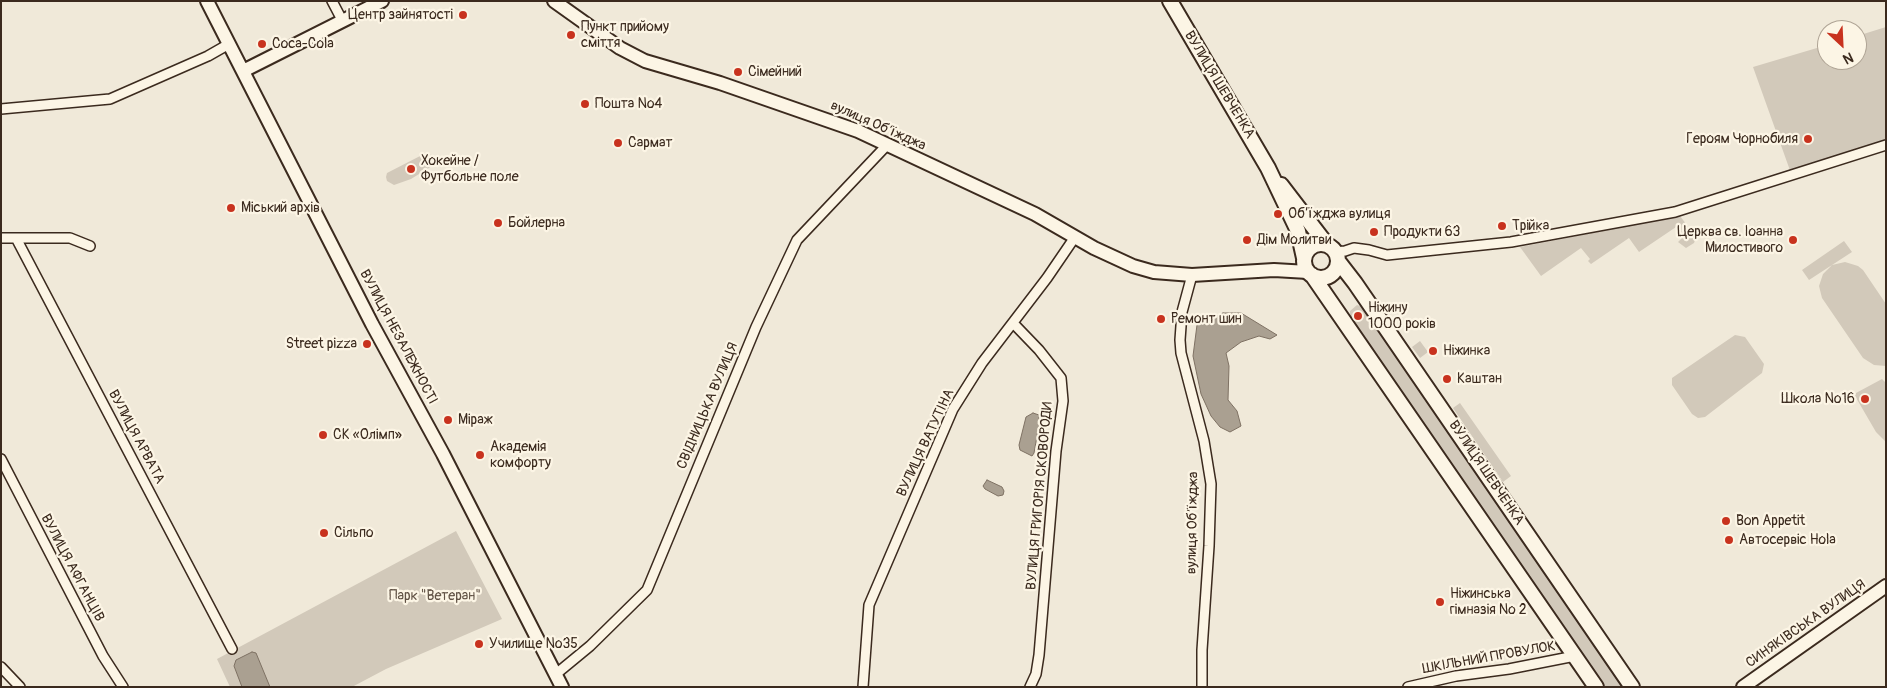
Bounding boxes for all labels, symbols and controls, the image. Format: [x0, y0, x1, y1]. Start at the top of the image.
place label: Центр зайнятості [348, 7, 453, 23]
marker: Центр зайнятості [457, 9, 469, 21]
place label: Пункт прийому сміття [581, 19, 669, 52]
north arrow [1817, 20, 1867, 70]
street label: ВУЛИЦЯ ШЕВЧЕНКА [1180, 28, 1258, 142]
marker: Пункт прийому сміття [565, 29, 577, 41]
place label: Coca-Cola [272, 36, 334, 52]
marker: Coca-Cola [256, 38, 268, 50]
text: N [1840, 48, 1856, 68]
place label: Сімейний [748, 64, 802, 80]
marker: Сімейний [732, 66, 744, 78]
place label: Пошта №4 [595, 96, 662, 112]
street label: вулиця Обʼїжджа [828, 97, 928, 155]
marker: Пошта №4 [579, 98, 591, 110]
place label: Героям Чорнобиля [1686, 131, 1798, 147]
marker: Героям Чорнобиля [1802, 133, 1814, 145]
place label: Сармат [628, 135, 673, 151]
marker: Сармат [612, 137, 624, 149]
place label: Хокейне / Футбольне поле [421, 153, 519, 186]
marker: Хокейне / Футбольне поле [405, 163, 417, 175]
place label: Міський архів [241, 200, 320, 216]
marker: Міський архів [225, 202, 237, 214]
place label: Об’їжджа вулиця [1288, 206, 1391, 222]
marker: Об’їжджа вулиця [1272, 208, 1284, 220]
place label: Бойлерна [508, 215, 565, 231]
marker: Бойлерна [492, 217, 504, 229]
place label: Трійка [1512, 218, 1549, 234]
marker: Трійка [1496, 220, 1508, 232]
place label: Продукти 63 [1384, 224, 1460, 240]
place label: Церква св. Іоанна Милостивого [1677, 224, 1783, 256]
marker: Продукти 63 [1368, 226, 1380, 238]
place label: Дім Молитви [1257, 232, 1331, 248]
marker: Дім Молитви [1241, 234, 1253, 246]
marker: Церква св. Іоанна Милостивого [1787, 234, 1799, 246]
street label: ВУЛИЦЯ НЕЗАЛЕЖНОСТІ [355, 267, 441, 407]
place label: Ніжину 1000 років [1368, 300, 1436, 332]
marker: Ніжину 1000 років [1352, 310, 1364, 322]
place label: Ремонт шин [1171, 311, 1242, 327]
marker: Ремонт шин [1155, 313, 1167, 325]
place label: Street pizza [286, 336, 357, 352]
marker: Street pizza [361, 338, 373, 350]
street label: СВІДНИЦЬКА ВУЛИЦЯ [674, 340, 742, 472]
place label: Ніжинка [1443, 343, 1490, 359]
marker: Ніжинка [1427, 345, 1439, 357]
place label: Каштан [1457, 371, 1502, 387]
marker: Каштан [1441, 373, 1453, 385]
street label: ВУЛИЦЯ ВАТУТІНА [894, 386, 958, 500]
street label: ВУЛИЦЯ АРВАТА [104, 387, 168, 487]
place label: Школа №16 [1781, 391, 1855, 407]
marker: Школа №16 [1859, 393, 1871, 405]
street label: ВУЛИЦЯ ГРИГОРІЯ СКОВОРОДИ [1023, 401, 1057, 591]
place label: Міраж [458, 412, 493, 428]
marker: Міраж [442, 414, 454, 426]
street label: ВУЛИЦЯ ШЕВЧЕНКА [1445, 418, 1527, 528]
place label: СК «Олімп» [333, 427, 402, 443]
marker: СК «Олімп» [317, 429, 329, 441]
place label: Академія комфорту [490, 439, 551, 472]
marker: Академія комфорту [474, 449, 486, 461]
street label: вулиця Обʼїжджа [1184, 472, 1202, 574]
street label: ВУЛИЦЯ АФГАНЦІВ [37, 511, 107, 625]
place label: Bon Appetit [1736, 513, 1805, 529]
marker: Bon Appetit [1720, 515, 1732, 527]
place label: Сільпо [334, 525, 374, 541]
marker: Сільпо [318, 527, 330, 539]
place label: Автосервіс Hola [1739, 532, 1836, 548]
marker: Автосервіс Hola [1723, 534, 1735, 546]
street label: СИНЯКІВСЬКА ВУЛИЦЯ [1743, 576, 1869, 672]
place label: Ніжинська гімназія № 2 [1450, 586, 1527, 618]
park label: Парк "Ветеран" [389, 588, 481, 604]
marker: Ніжинська гімназія № 2 [1434, 596, 1446, 608]
place label: Училище №35 [489, 636, 578, 652]
marker: Училище №35 [473, 638, 485, 650]
street label: ШКІЛЬНИЙ ПРОВУЛОК [1421, 638, 1557, 678]

